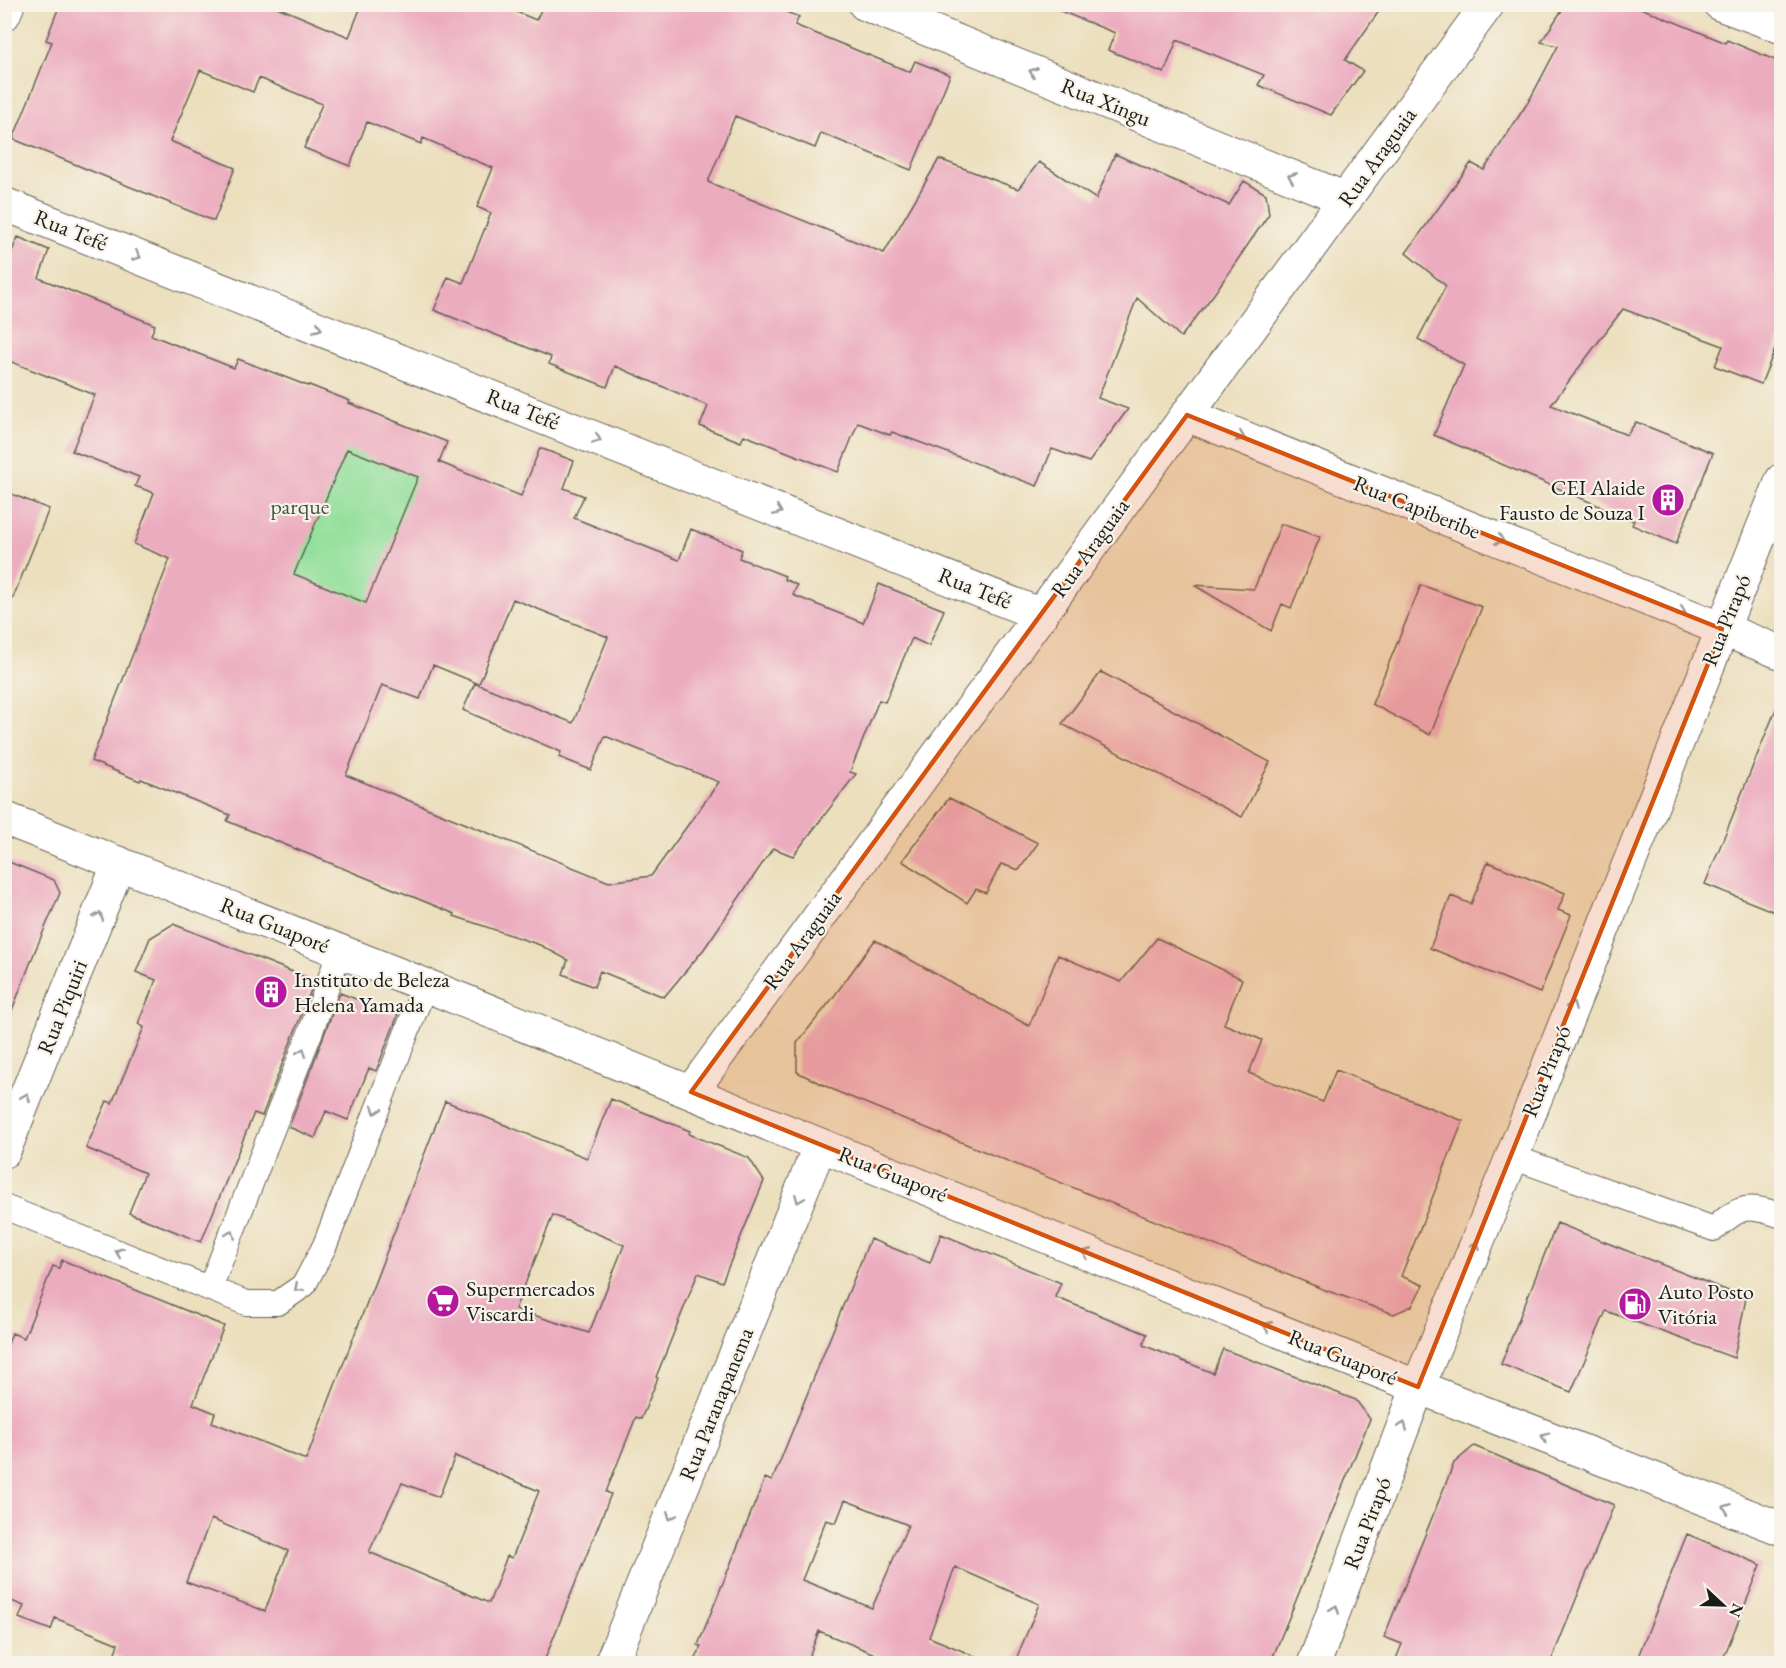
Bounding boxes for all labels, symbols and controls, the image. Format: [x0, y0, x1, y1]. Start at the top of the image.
one-way arrow [1029, 67, 1040, 79]
street label: Rua Xingu [1057, 71, 1155, 133]
street label: Rua Araguaia [1331, 101, 1423, 212]
one-way arrow [1287, 172, 1298, 184]
street label: Rua Tefé [30, 202, 112, 258]
one-way arrow [131, 249, 142, 261]
one-way arrow [312, 321, 323, 333]
street label: Rua Tefé [482, 381, 564, 437]
one-way arrow [1235, 430, 1246, 442]
one-way arrow [591, 432, 602, 444]
street label: Rua Capiberibe [1349, 468, 1485, 546]
place label: CEI Alaide Fausto de Souza I [1499, 473, 1646, 527]
building icon: CEI Alaide Fausto de Souza I [1650, 482, 1686, 518]
park label: parque [271, 492, 330, 521]
street label: Rua Araguaia [1044, 492, 1136, 603]
one-way arrow [773, 503, 783, 516]
one-way arrow [1494, 533, 1505, 545]
street label: Rua Tefé [934, 560, 1016, 616]
street label: Rua Pirapó [1694, 570, 1758, 670]
one-way arrow [1676, 605, 1686, 618]
street label: Rua Araguaia [756, 884, 848, 995]
street label: Rua Guaporé [216, 890, 334, 960]
one-way arrow [91, 911, 104, 921]
street label: Rua Piquiri [30, 956, 94, 1058]
place label: Instituto de Beleza Helena Yamada [294, 965, 450, 1019]
building icon: Instituto de Beleza Helena Yamada [253, 974, 289, 1010]
one-way arrow [1565, 1001, 1577, 1012]
street label: Rua Pirapó [1514, 1021, 1578, 1121]
one-way arrow [295, 1047, 307, 1058]
one-way arrow [19, 1092, 31, 1103]
one-way arrow [371, 1105, 384, 1115]
street label: Rua Guaporé [834, 1139, 952, 1209]
one-way arrow [794, 1193, 806, 1204]
one-way arrow [224, 1229, 236, 1240]
one-way arrow [1469, 1241, 1481, 1252]
one-way arrow [114, 1247, 125, 1259]
one-way arrow [1081, 1247, 1092, 1260]
place label: Supermercados Viscardi [466, 1274, 595, 1328]
place label: Auto Posto Vitória [1657, 1277, 1754, 1331]
one-way arrow [294, 1280, 305, 1291]
supermarket icon: Supermercados Viscardi [425, 1283, 461, 1319]
fuel station icon: Auto Posto Vitória [1617, 1286, 1653, 1322]
one-way arrow [1262, 1321, 1273, 1333]
street label: Rua Guaporé [1284, 1322, 1402, 1392]
street label: Rua Paranapanema [672, 1323, 760, 1485]
one-way arrow [1396, 1422, 1409, 1432]
one-way arrow [1540, 1432, 1551, 1444]
street label: Rua Pirapó [1336, 1473, 1398, 1573]
one-way arrow [1722, 1503, 1733, 1515]
one-way arrow [666, 1510, 678, 1521]
north arrow [1693, 1575, 1753, 1635]
text: N [1724, 1600, 1749, 1620]
one-way arrow [1327, 1604, 1340, 1615]

